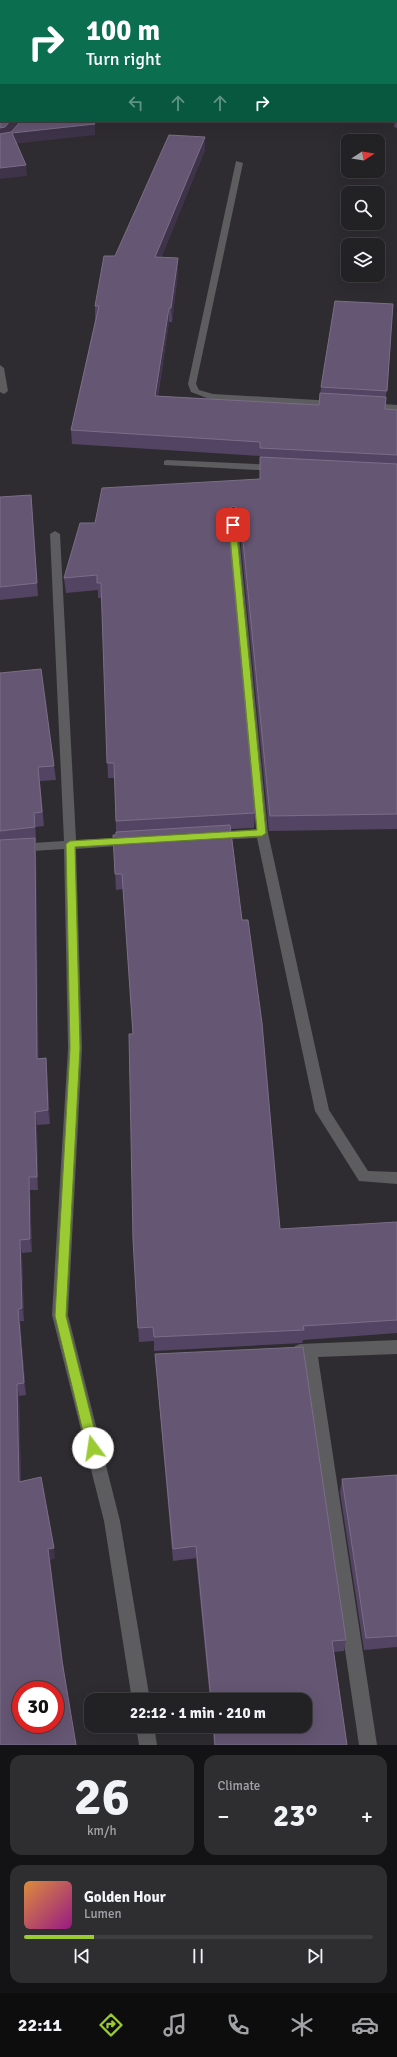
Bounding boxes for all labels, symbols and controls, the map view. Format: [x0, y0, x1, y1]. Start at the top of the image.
text: 100 m [86, 14, 160, 48]
icon: right [20, 16, 72, 68]
text: Turn right [86, 48, 161, 70]
icon: left [125, 92, 147, 114]
icon: ahead [167, 92, 189, 114]
icon: ahead [209, 92, 231, 114]
icon: right [251, 92, 273, 114]
north arrow [341, 134, 385, 178]
map controls [341, 134, 385, 282]
button: search [341, 186, 385, 230]
button: layers [341, 238, 385, 282]
pin [216, 508, 250, 542]
icon: arrive [222, 514, 244, 536]
position arrow [72, 1427, 114, 1469]
speed limit sign: 30 [12, 1681, 64, 1733]
text: 22:12 · 1 min · 210 m [130, 1704, 266, 1722]
text: 26 [74, 1765, 130, 1829]
text: Climate [218, 1778, 260, 1794]
text: 23° [273, 1798, 317, 1835]
text: − [218, 1803, 229, 1830]
text: + [361, 1803, 373, 1830]
text: km/h [87, 1823, 116, 1839]
text: Golden Hour [84, 1888, 166, 1906]
text: Lumen [84, 1906, 122, 1922]
icon: previous [71, 1945, 93, 1967]
icon: pause [187, 1945, 209, 1967]
icon: next [304, 1945, 326, 1967]
icon: directions [97, 2011, 125, 2039]
icon: music [161, 2011, 189, 2039]
icon: phone [224, 2011, 252, 2039]
icon: climate [288, 2011, 316, 2039]
icon: car [351, 2011, 379, 2039]
text: 22:11 [18, 2014, 62, 2036]

